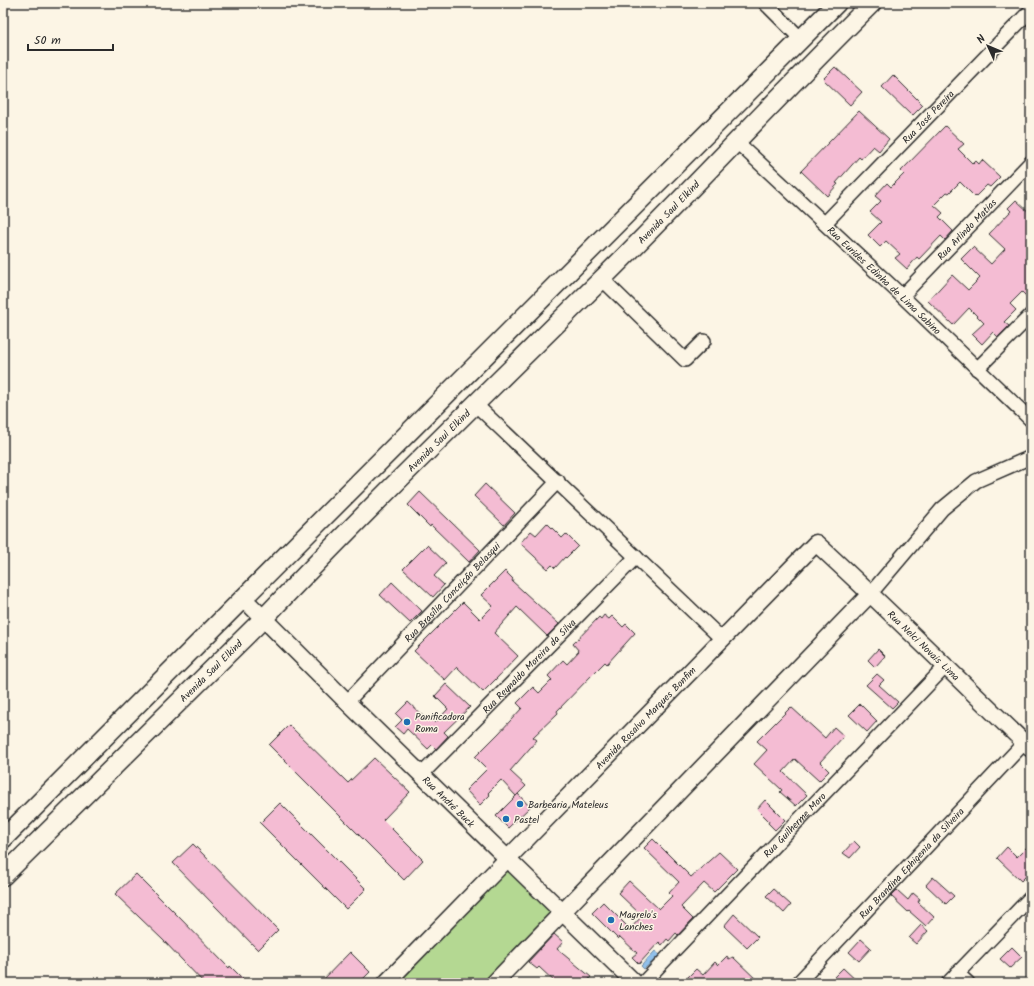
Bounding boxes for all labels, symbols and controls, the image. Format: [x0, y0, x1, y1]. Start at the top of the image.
scale bar [28, 26, 113, 52]
north arrow [968, 26, 1008, 66]
text: 50 m [34, 31, 61, 50]
text: N [973, 31, 990, 49]
street label: Rua José Pereira [899, 87, 959, 148]
street label: Avenida Saul Elkind [634, 177, 705, 248]
street label: Rua Arlindo Matias [934, 195, 1001, 264]
street label: Rua Eurides Edinha de Lima Sabino [823, 223, 945, 339]
street label: Avenida Saul Elkind [404, 405, 475, 476]
street label: Rua Brasília Conceição Belasqui [401, 539, 505, 646]
street label: Rua Nelci Novais Lima [883, 607, 963, 685]
street label: Rua Reynaldo Moreira da Silva [479, 615, 580, 718]
street label: Avenida Saul Elkind [176, 636, 247, 706]
street label: Avenida Rosalvo Marques Bonfim [592, 663, 700, 774]
place label: Panificadora Roma [415, 709, 465, 737]
marker: Panificadora Roma [402, 717, 412, 727]
street label: Rua André Buck [418, 773, 478, 832]
street label: Rua Guilherme Moro [760, 789, 831, 862]
place label: Barbearia Mateleus [528, 797, 609, 813]
marker: Barbearia Mateleus [515, 799, 525, 809]
street label: Rua Brandina Ephigenia da Silveira [855, 804, 968, 923]
place label: Pastel [514, 812, 540, 828]
marker: Pastel [501, 814, 511, 824]
place label: Magrelo's Lanches [619, 907, 658, 935]
marker: Magrelo's Lanches [606, 915, 616, 925]

